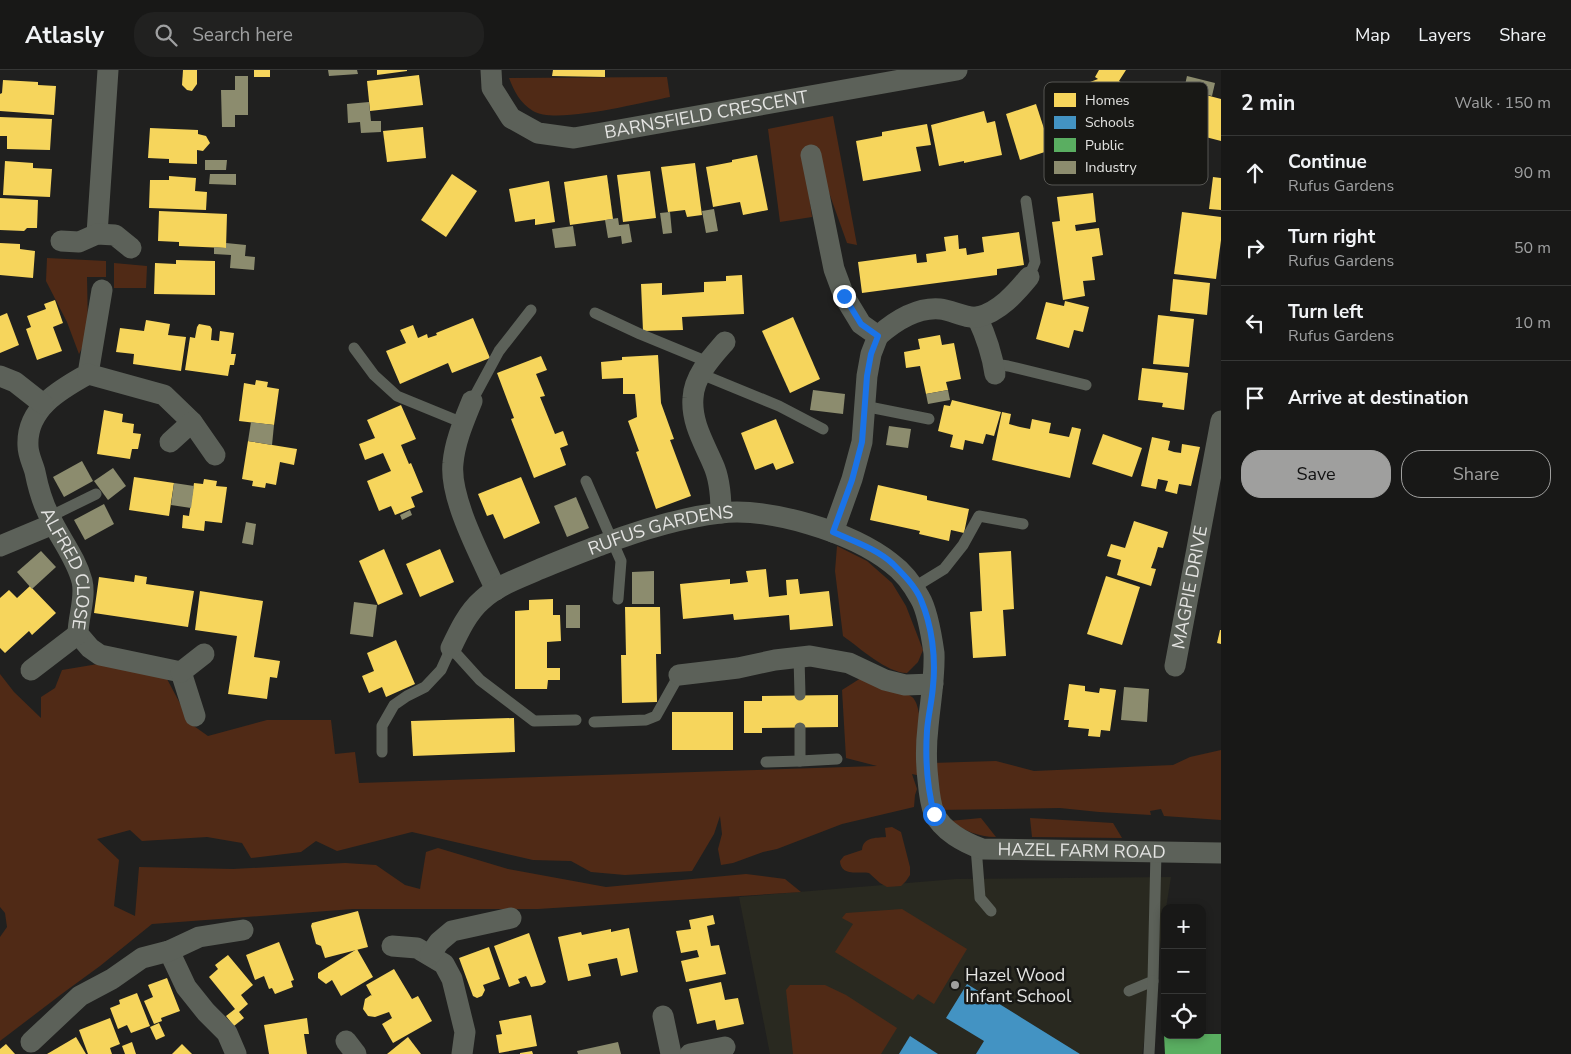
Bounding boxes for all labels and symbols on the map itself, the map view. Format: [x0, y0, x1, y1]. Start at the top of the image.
legend [1044, 82, 1208, 185]
street label: BARNSFIELD CRESCENT [602, 85, 810, 144]
text: Homes [1085, 91, 1130, 110]
text: Schools [1085, 113, 1135, 132]
text: Public [1085, 136, 1124, 155]
text: Industry [1085, 158, 1138, 177]
route end [833, 285, 856, 308]
street label: RUFUS GARDENS [584, 500, 734, 561]
street label: ALFRED CLOSE [35, 503, 95, 631]
street label: MAGPIE DRIVE [1166, 524, 1213, 651]
route start [923, 803, 946, 826]
street label: HAZEL FARM ROAD [997, 837, 1166, 864]
place label: Hazel Wood Infant School [965, 963, 1072, 1008]
marker: Hazel Wood Infant School [949, 979, 961, 991]

